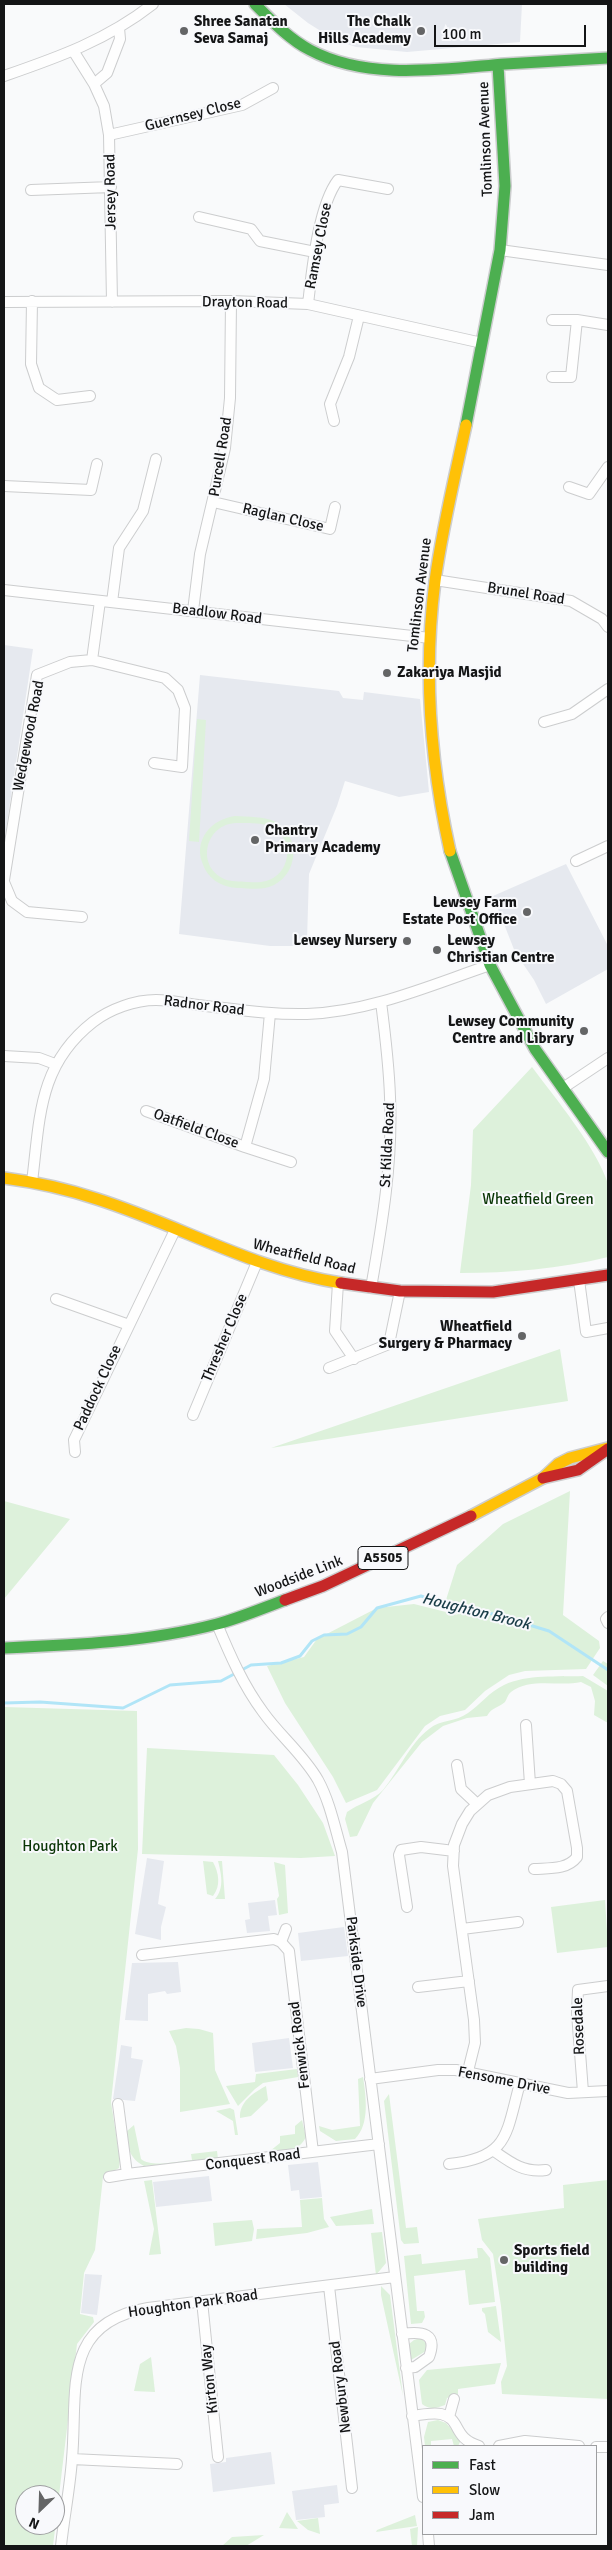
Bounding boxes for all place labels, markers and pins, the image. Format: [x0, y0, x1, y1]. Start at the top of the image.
place label: Shree Sanatan Seva Samaj [194, 13, 288, 48]
place label: The Chalk Hills Academy [318, 13, 411, 48]
marker: Shree Sanatan Seva Samaj [178, 25, 190, 37]
marker: The Chalk Hills Academy [415, 25, 427, 37]
place label: Zakariya Masjid [397, 664, 502, 682]
marker: Zakariya Masjid [381, 667, 393, 679]
place label: Chantry Primary Academy [265, 822, 380, 857]
marker: Chantry Primary Academy [249, 834, 261, 846]
place label: Lewsey Farm Estate Post Office [402, 894, 517, 929]
marker: Lewsey Farm Estate Post Office [521, 906, 533, 918]
place label: Lewsey Nursery [293, 932, 397, 950]
place label: Lewsey Christian Centre [447, 932, 554, 967]
marker: Lewsey Nursery [401, 935, 413, 947]
marker: Lewsey Christian Centre [431, 944, 443, 956]
place label: Lewsey Community Centre and Library [448, 1013, 574, 1048]
marker: Lewsey Community Centre and Library [578, 1025, 590, 1037]
place label: Wheatfield Surgery & Pharmacy [379, 1318, 512, 1353]
marker: Wheatfield Surgery & Pharmacy [516, 1330, 528, 1342]
place label: Sports field building [514, 2242, 590, 2277]
marker: Sports field building [498, 2254, 510, 2266]

